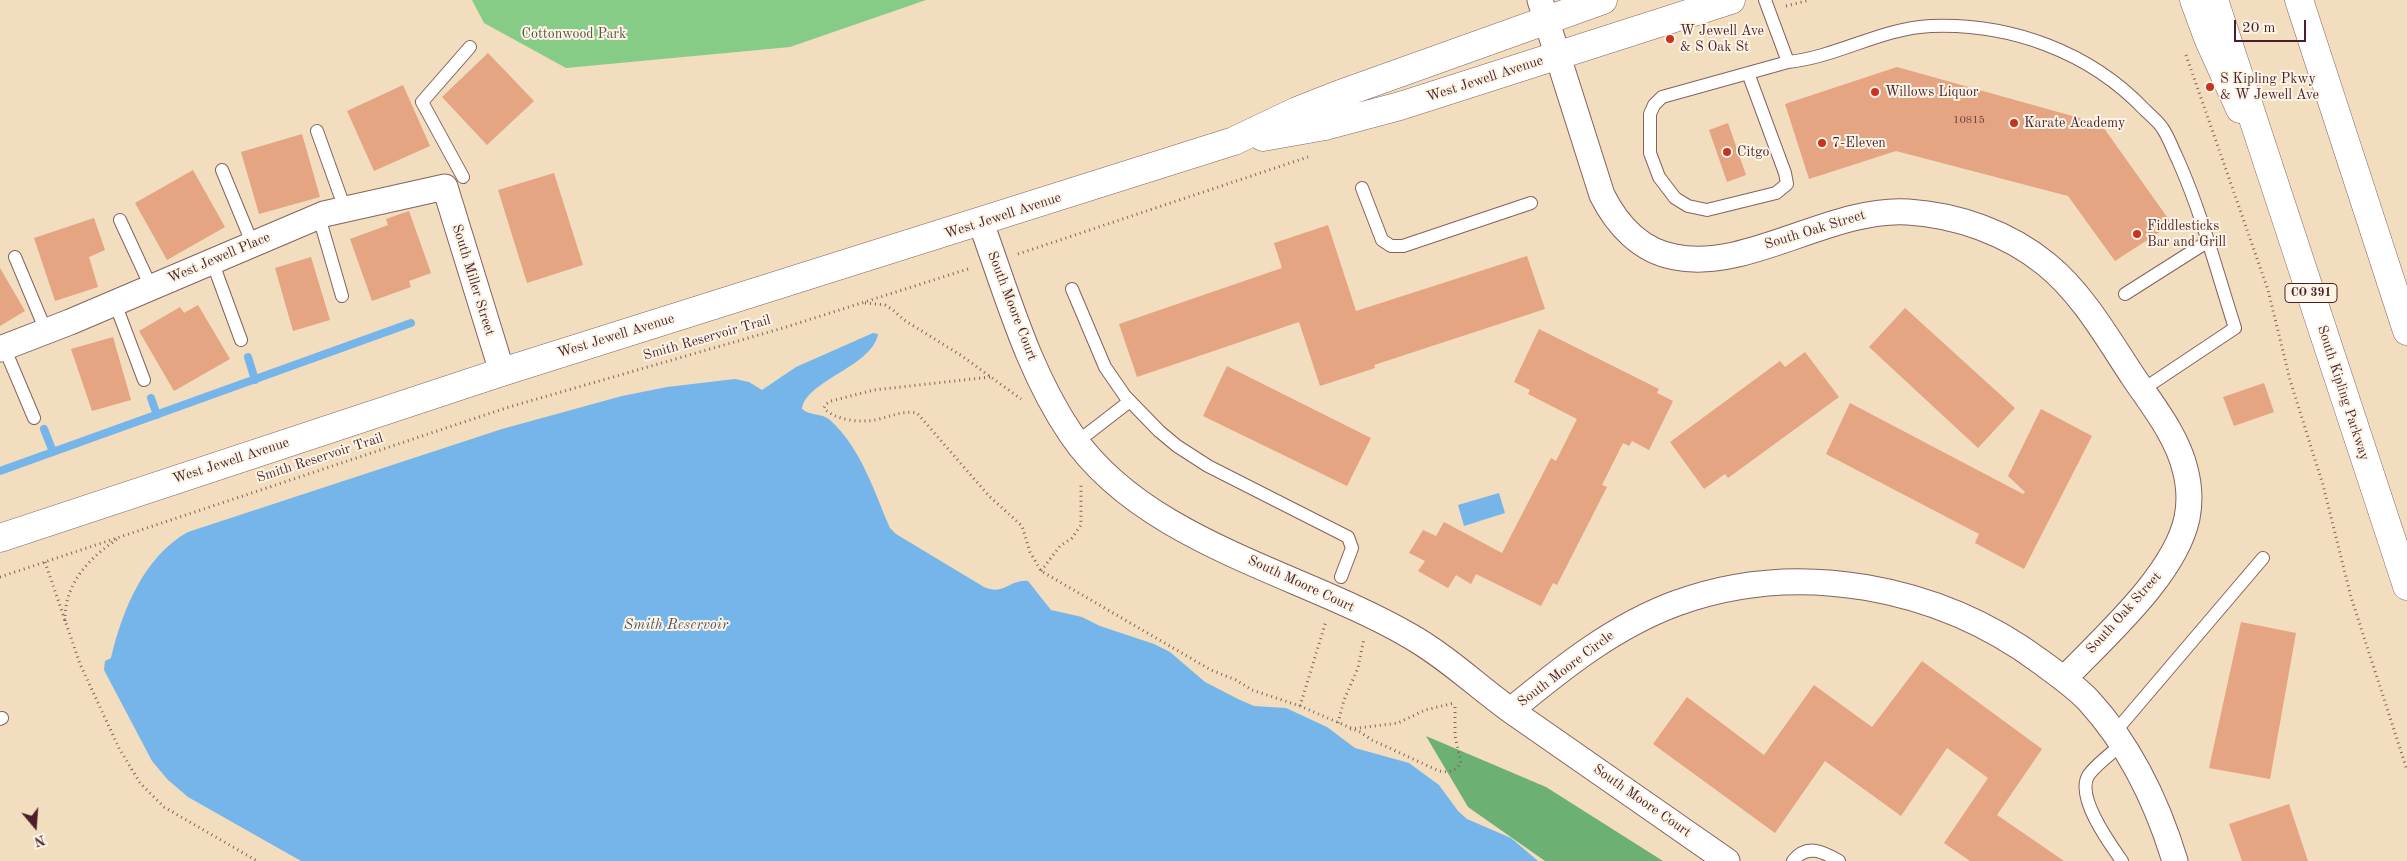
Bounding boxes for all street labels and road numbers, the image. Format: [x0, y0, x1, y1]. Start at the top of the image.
street label: West Jewell Avenue [1425, 52, 1545, 106]
street label: West Jewell Avenue [943, 189, 1063, 243]
street label: South Oak Street [1763, 207, 1867, 253]
street label: South Miller Street [448, 222, 498, 338]
street label: West Jewell Place [165, 229, 273, 287]
street label: South Moore Court [983, 249, 1041, 363]
road number: CO 391 [2285, 284, 2337, 302]
street label: West Jewell Avenue [555, 310, 677, 362]
street label: Smith Reservoir Trail [641, 312, 773, 364]
street label: South Kipling Parkway [2313, 323, 2373, 463]
street label: Smith Reservoir Trail [255, 430, 385, 486]
street label: West Jewell Avenue [171, 434, 291, 488]
street label: South Moore Court [1245, 552, 1357, 616]
street label: South Oak Street [2083, 569, 2165, 657]
street label: South Moore Circle [1514, 627, 1618, 711]
street label: South Moore Court [1590, 761, 1694, 841]

